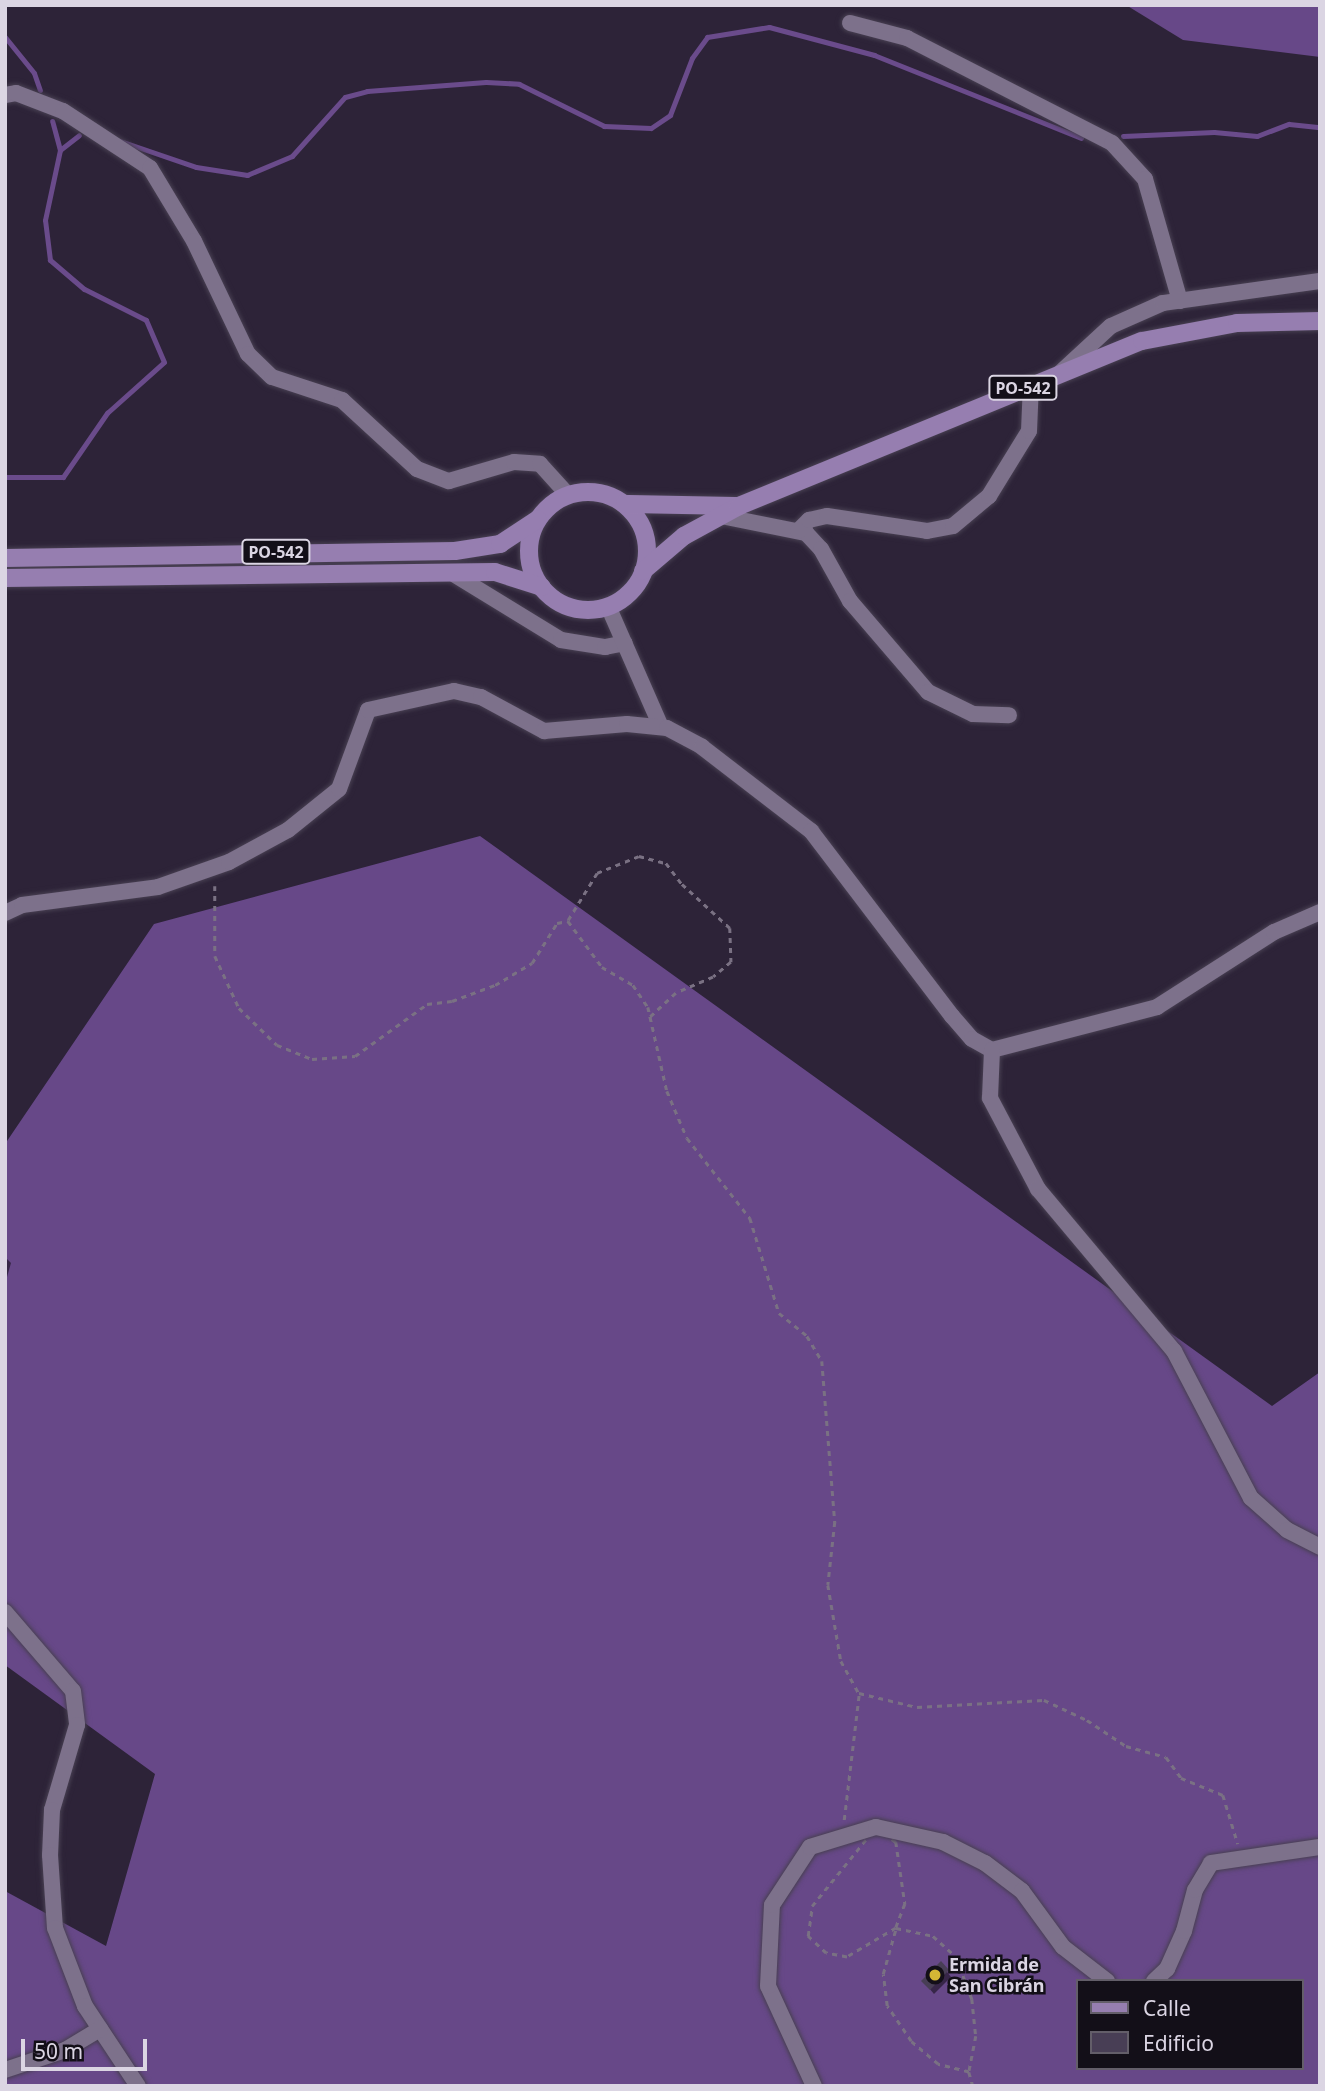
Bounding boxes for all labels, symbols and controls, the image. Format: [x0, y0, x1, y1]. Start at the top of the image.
road number: PO-542 [988, 376, 1058, 400]
road number: PO-542 [241, 540, 311, 565]
place label: Ermida de San Cibrán [949, 1954, 1045, 1996]
marker: Ermida de San Cibrán [927, 1967, 943, 1983]
legend [1076, 1979, 1304, 2070]
text: Calle [1143, 1994, 1191, 2022]
scale bar [24, 2024, 150, 2068]
text: Edificio [1143, 2029, 1214, 2057]
text: 50 m [34, 2037, 83, 2065]

